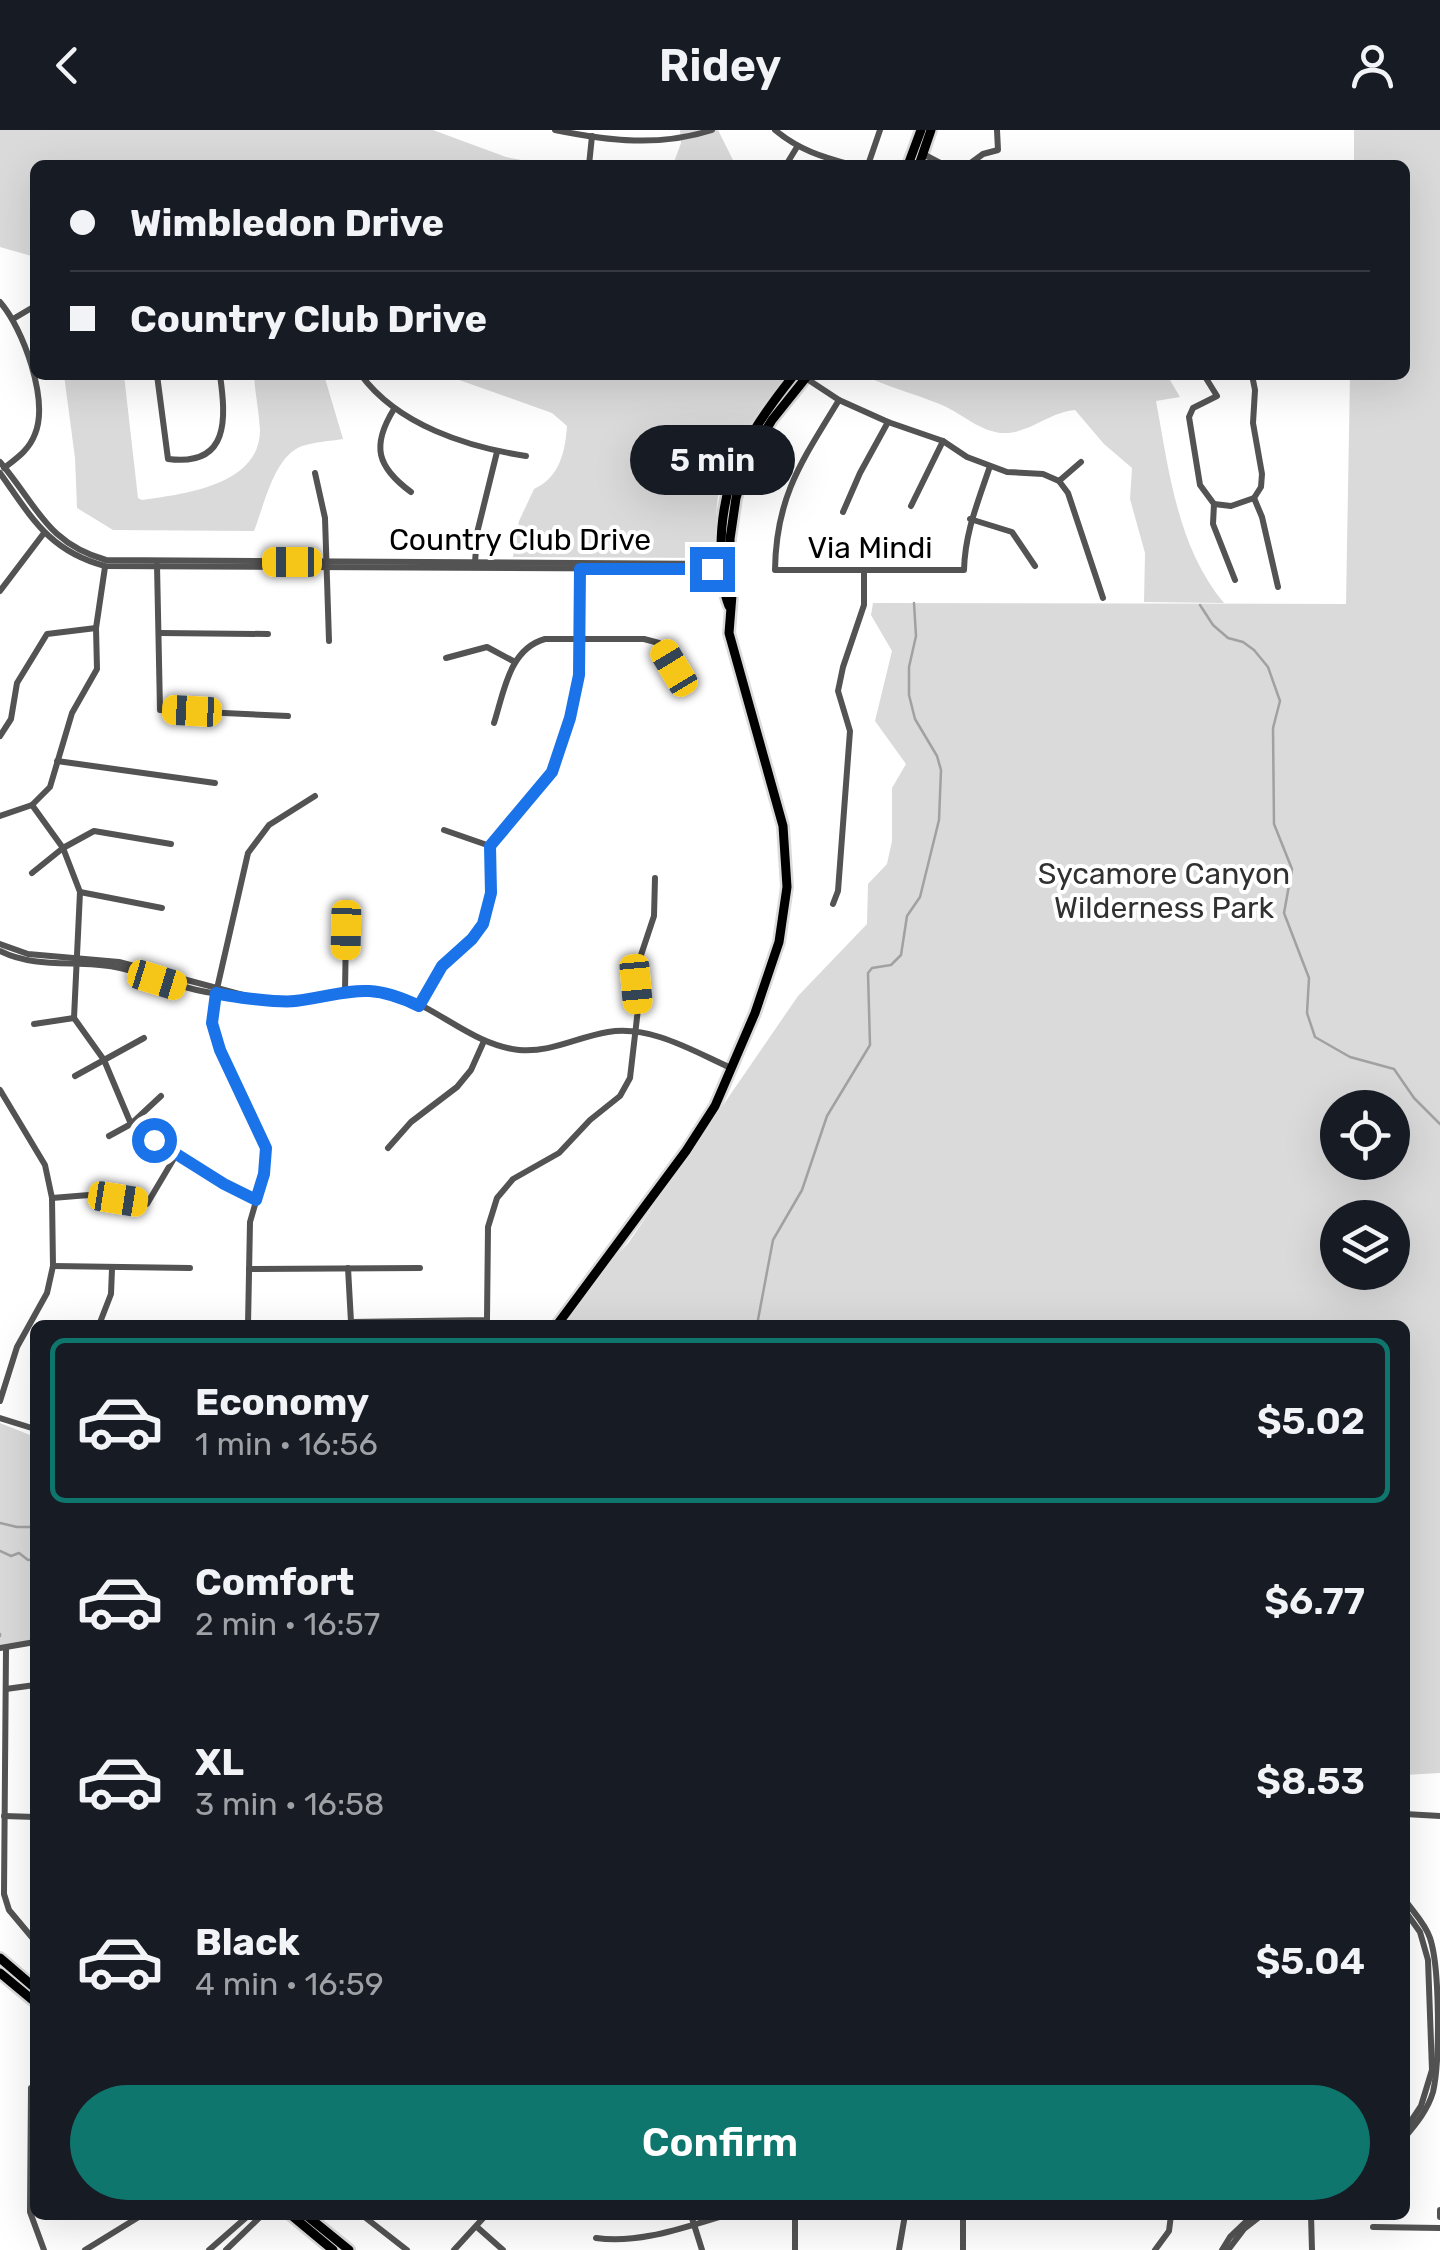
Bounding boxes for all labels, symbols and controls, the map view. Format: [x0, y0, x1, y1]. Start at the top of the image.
icon: back [40, 38, 95, 93]
icon: person [1345, 38, 1400, 93]
text: Ridey [659, 39, 781, 92]
text: Wimbledon Drive [130, 200, 444, 246]
text: Country Club Drive [130, 296, 487, 342]
callout: 5 min [630, 424, 794, 494]
text: 5 min [670, 441, 755, 479]
street label: Country Club Drive [389, 522, 651, 558]
street label: Via Mindi [807, 530, 933, 566]
car [262, 547, 322, 577]
route end [690, 547, 735, 592]
car [646, 635, 702, 701]
car [161, 694, 223, 728]
park label: Sycamore Canyon Wilderness Park [1038, 856, 1290, 926]
car [330, 900, 362, 960]
car [618, 953, 654, 1015]
car [124, 957, 190, 1003]
map controls [1320, 1090, 1410, 1290]
button: locate [1320, 1090, 1410, 1180]
route start [132, 1118, 177, 1163]
car [86, 1179, 150, 1219]
button: layers [1320, 1200, 1410, 1290]
icon: car [75, 1376, 165, 1466]
text: Economy [195, 1379, 369, 1425]
text: $5.02 [1257, 1398, 1365, 1444]
text: 1 min · 16:56 [195, 1425, 378, 1463]
icon: car [75, 1556, 165, 1646]
text: Comfort [195, 1559, 354, 1605]
text: $6.77 [1264, 1578, 1365, 1624]
text: 2 min · 16:57 [195, 1605, 380, 1643]
icon: car [75, 1736, 165, 1826]
text: XL [195, 1739, 244, 1785]
text: $8.53 [1256, 1758, 1365, 1804]
text: 3 min · 16:58 [195, 1785, 384, 1823]
icon: car [75, 1916, 165, 2006]
text: Black [195, 1919, 300, 1965]
text: $5.04 [1255, 1938, 1365, 1984]
text: 4 min · 16:59 [195, 1965, 384, 2003]
button: Confirm [70, 2085, 1370, 2200]

